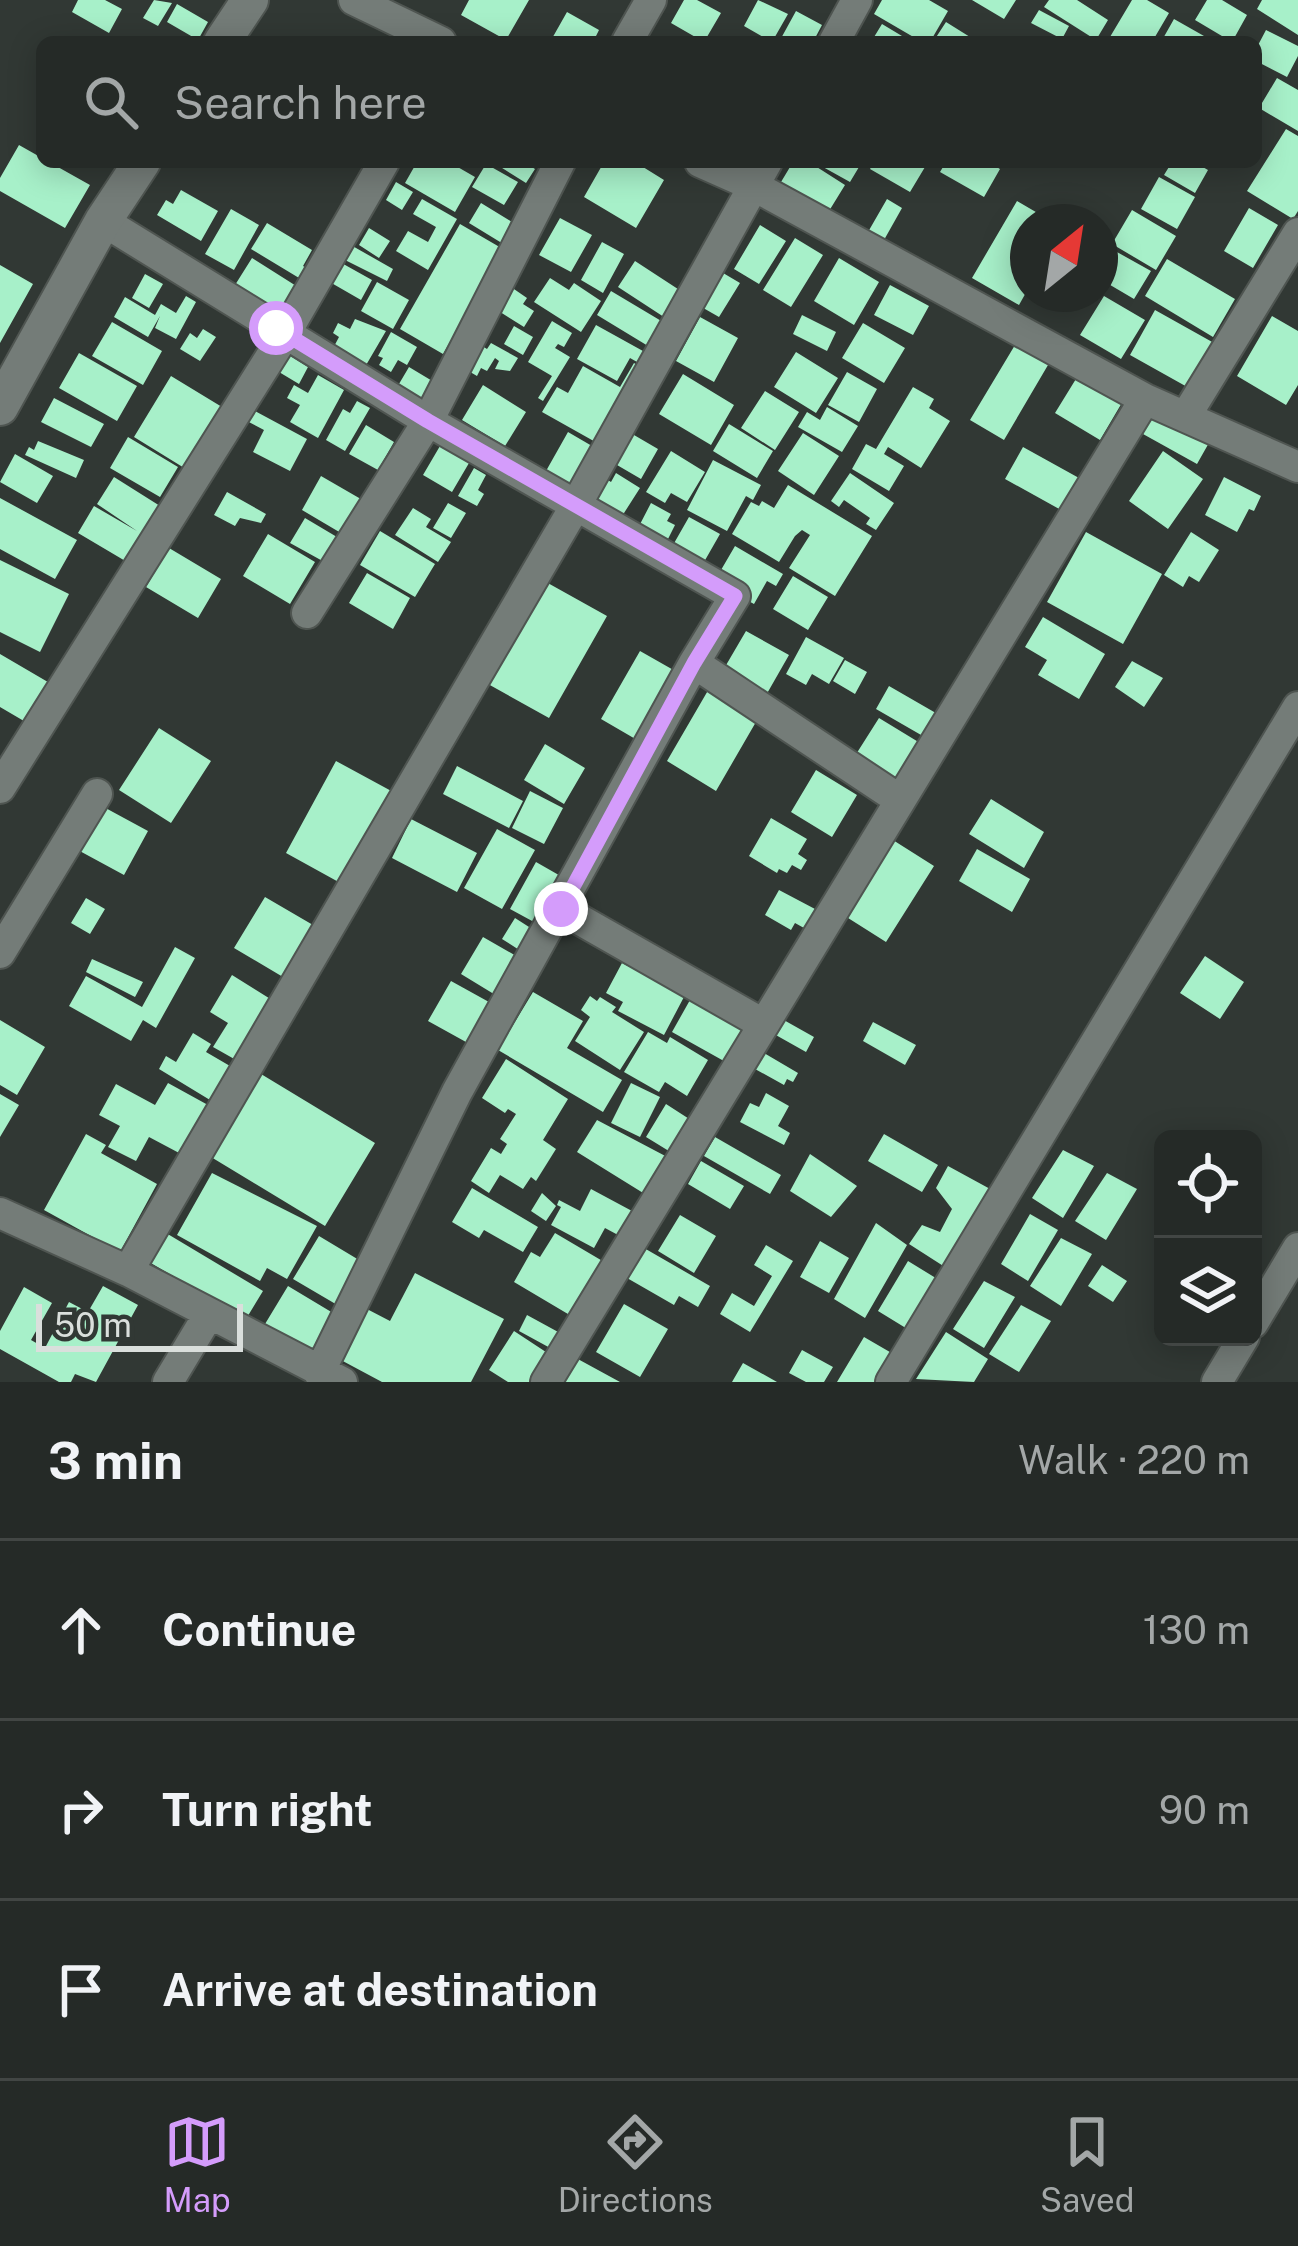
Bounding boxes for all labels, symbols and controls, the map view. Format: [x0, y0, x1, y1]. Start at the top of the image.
search box [36, 36, 1262, 168]
icon: search [78, 69, 144, 135]
text: Search here [174, 76, 427, 129]
north arrow [1010, 204, 1118, 312]
route start [249, 301, 303, 355]
route end [534, 882, 588, 936]
map controls [1154, 1130, 1262, 1346]
button: locate [1154, 1130, 1262, 1238]
button: layers [1154, 1238, 1262, 1346]
scale bar [36, 1298, 243, 1351]
text: 50 m [54, 1306, 132, 1344]
text: 3 min [48, 1431, 183, 1490]
text: Walk · 220 m [1018, 1437, 1250, 1483]
icon: ahead [48, 1597, 114, 1663]
text: Continue [162, 1603, 356, 1656]
text: 130 m [1143, 1607, 1250, 1653]
icon: right [48, 1777, 114, 1843]
text: Turn right [162, 1783, 373, 1836]
text: 90 m [1159, 1787, 1250, 1833]
icon: arrive [48, 1957, 114, 2023]
text: Arrive at destination [162, 1963, 598, 2016]
tab: Map [164, 2109, 231, 2219]
tab: Directions [558, 2109, 713, 2219]
tab: Saved [1040, 2109, 1134, 2219]

